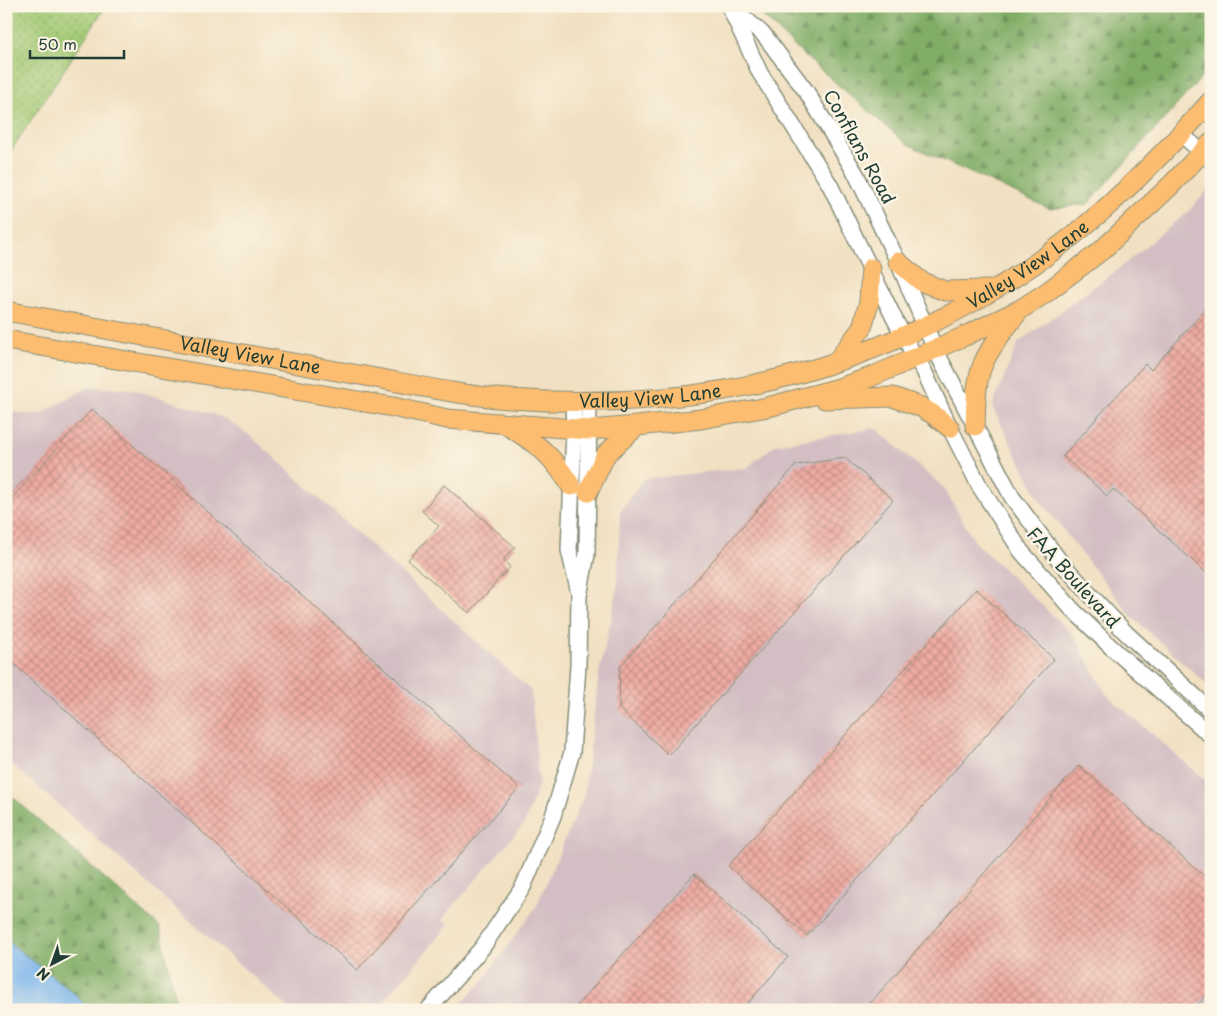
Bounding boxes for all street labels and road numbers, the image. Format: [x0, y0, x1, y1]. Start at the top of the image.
street label: Conflans Road [818, 84, 903, 209]
street label: Valley View Lane [961, 213, 1094, 315]
street label: Valley View Lane [178, 328, 323, 380]
street label: Valley View Lane [579, 376, 723, 414]
street label: FAA Boulevard [1021, 520, 1127, 634]

